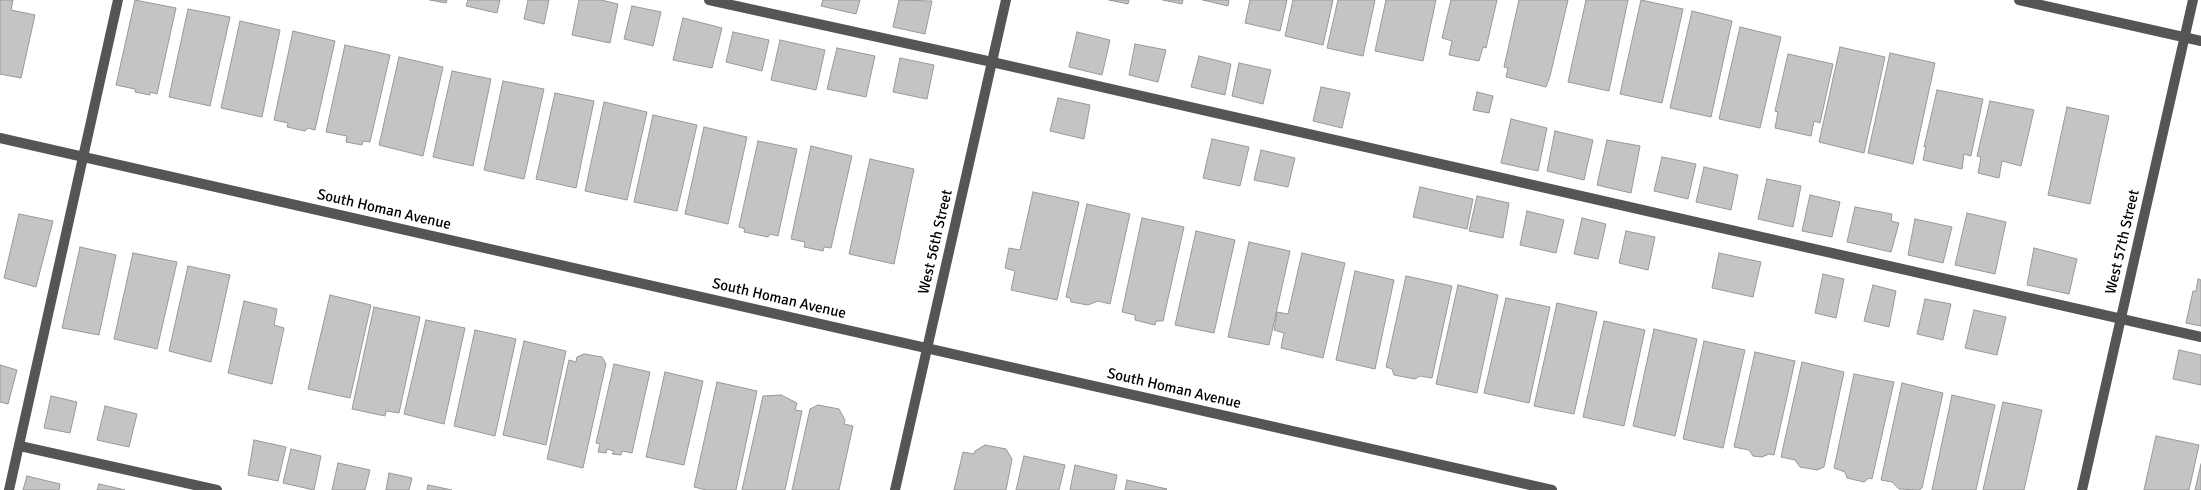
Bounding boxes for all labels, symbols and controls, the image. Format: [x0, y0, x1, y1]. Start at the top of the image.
street label: South Homan Avenue [315, 186, 453, 234]
street label: West 56th Street [915, 188, 957, 296]
street label: West 57th Street [2102, 188, 2144, 296]
street label: South Homan Avenue [710, 275, 848, 323]
street label: South Homan Avenue [1105, 365, 1243, 413]

